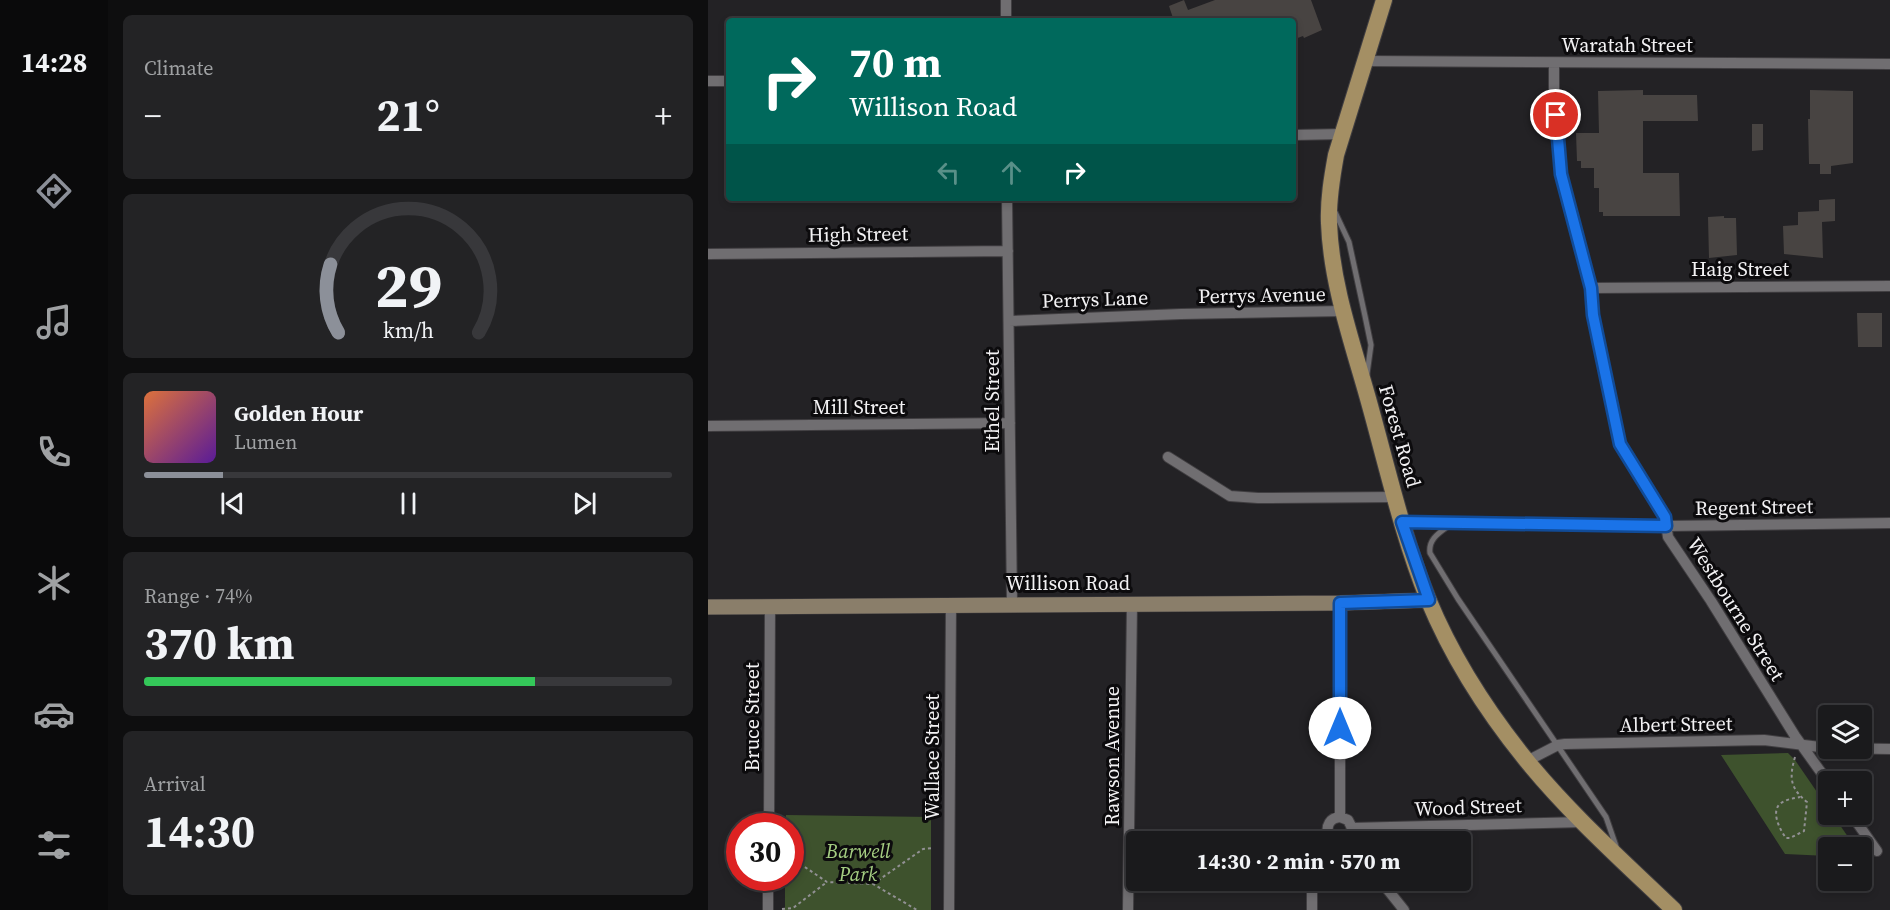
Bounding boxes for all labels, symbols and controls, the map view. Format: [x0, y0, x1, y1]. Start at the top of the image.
street label: Waratah Street [1561, 31, 1693, 59]
text: 70 m [849, 33, 942, 91]
icon: right [750, 42, 828, 120]
text: 14:28 [21, 44, 87, 81]
text: Climate [144, 54, 213, 82]
text: 21° [376, 84, 440, 146]
text: Willison Road [849, 88, 1017, 125]
pin [1530, 89, 1581, 140]
text: − [144, 93, 162, 138]
text: + [654, 93, 672, 138]
icon: arrive [1539, 98, 1572, 131]
icon: left [932, 156, 965, 189]
icon: ahead [995, 156, 1028, 189]
icon: right [1058, 156, 1091, 189]
icon: directions [33, 170, 75, 212]
street label: High Street [808, 219, 909, 249]
text: 29 [374, 242, 442, 328]
street label: Haig Street [1691, 255, 1790, 283]
street label: Perrys Avenue [1198, 280, 1326, 310]
street label: Perrys Lane [1041, 283, 1149, 315]
icon: music [33, 301, 75, 343]
text: km/h [382, 316, 434, 345]
street label: Ethel Street [978, 349, 1006, 452]
street label: Forest Road [1372, 381, 1428, 491]
street label: Mill Street [813, 393, 906, 421]
text: Golden Hour [234, 398, 363, 428]
text: Lumen [234, 428, 297, 456]
icon: phone [33, 431, 75, 473]
icon: previous [216, 487, 249, 520]
icon: pause [392, 487, 425, 520]
icon: next [568, 487, 601, 520]
street label: Regent Street [1695, 492, 1814, 522]
street label: Westbourne Street [1681, 532, 1792, 687]
icon: climate [33, 562, 75, 604]
street label: Willison Road [1006, 569, 1131, 597]
text: Range · 74% [144, 582, 253, 610]
text: 370 km [144, 612, 295, 674]
street label: Bruce Street [738, 662, 766, 771]
street label: Rawson Avenue [1098, 686, 1126, 826]
icon: car [33, 693, 75, 735]
street label: Wallace Street [918, 693, 946, 820]
position arrow [1308, 696, 1372, 760]
map controls [1818, 705, 1872, 891]
button: layers [1818, 705, 1872, 759]
street label: Albert Street [1619, 709, 1733, 739]
text: Arrival [144, 770, 206, 798]
button: + [1818, 771, 1872, 825]
street label: Wood Street [1414, 791, 1523, 823]
text: 14:30 [144, 800, 255, 862]
speed limit sign: 30 [726, 813, 804, 891]
icon: filters [33, 824, 75, 866]
park label: Barwell Park [825, 837, 891, 888]
button: − [1818, 837, 1872, 891]
text: 14:30 · 2 min · 570 m [1197, 846, 1400, 876]

